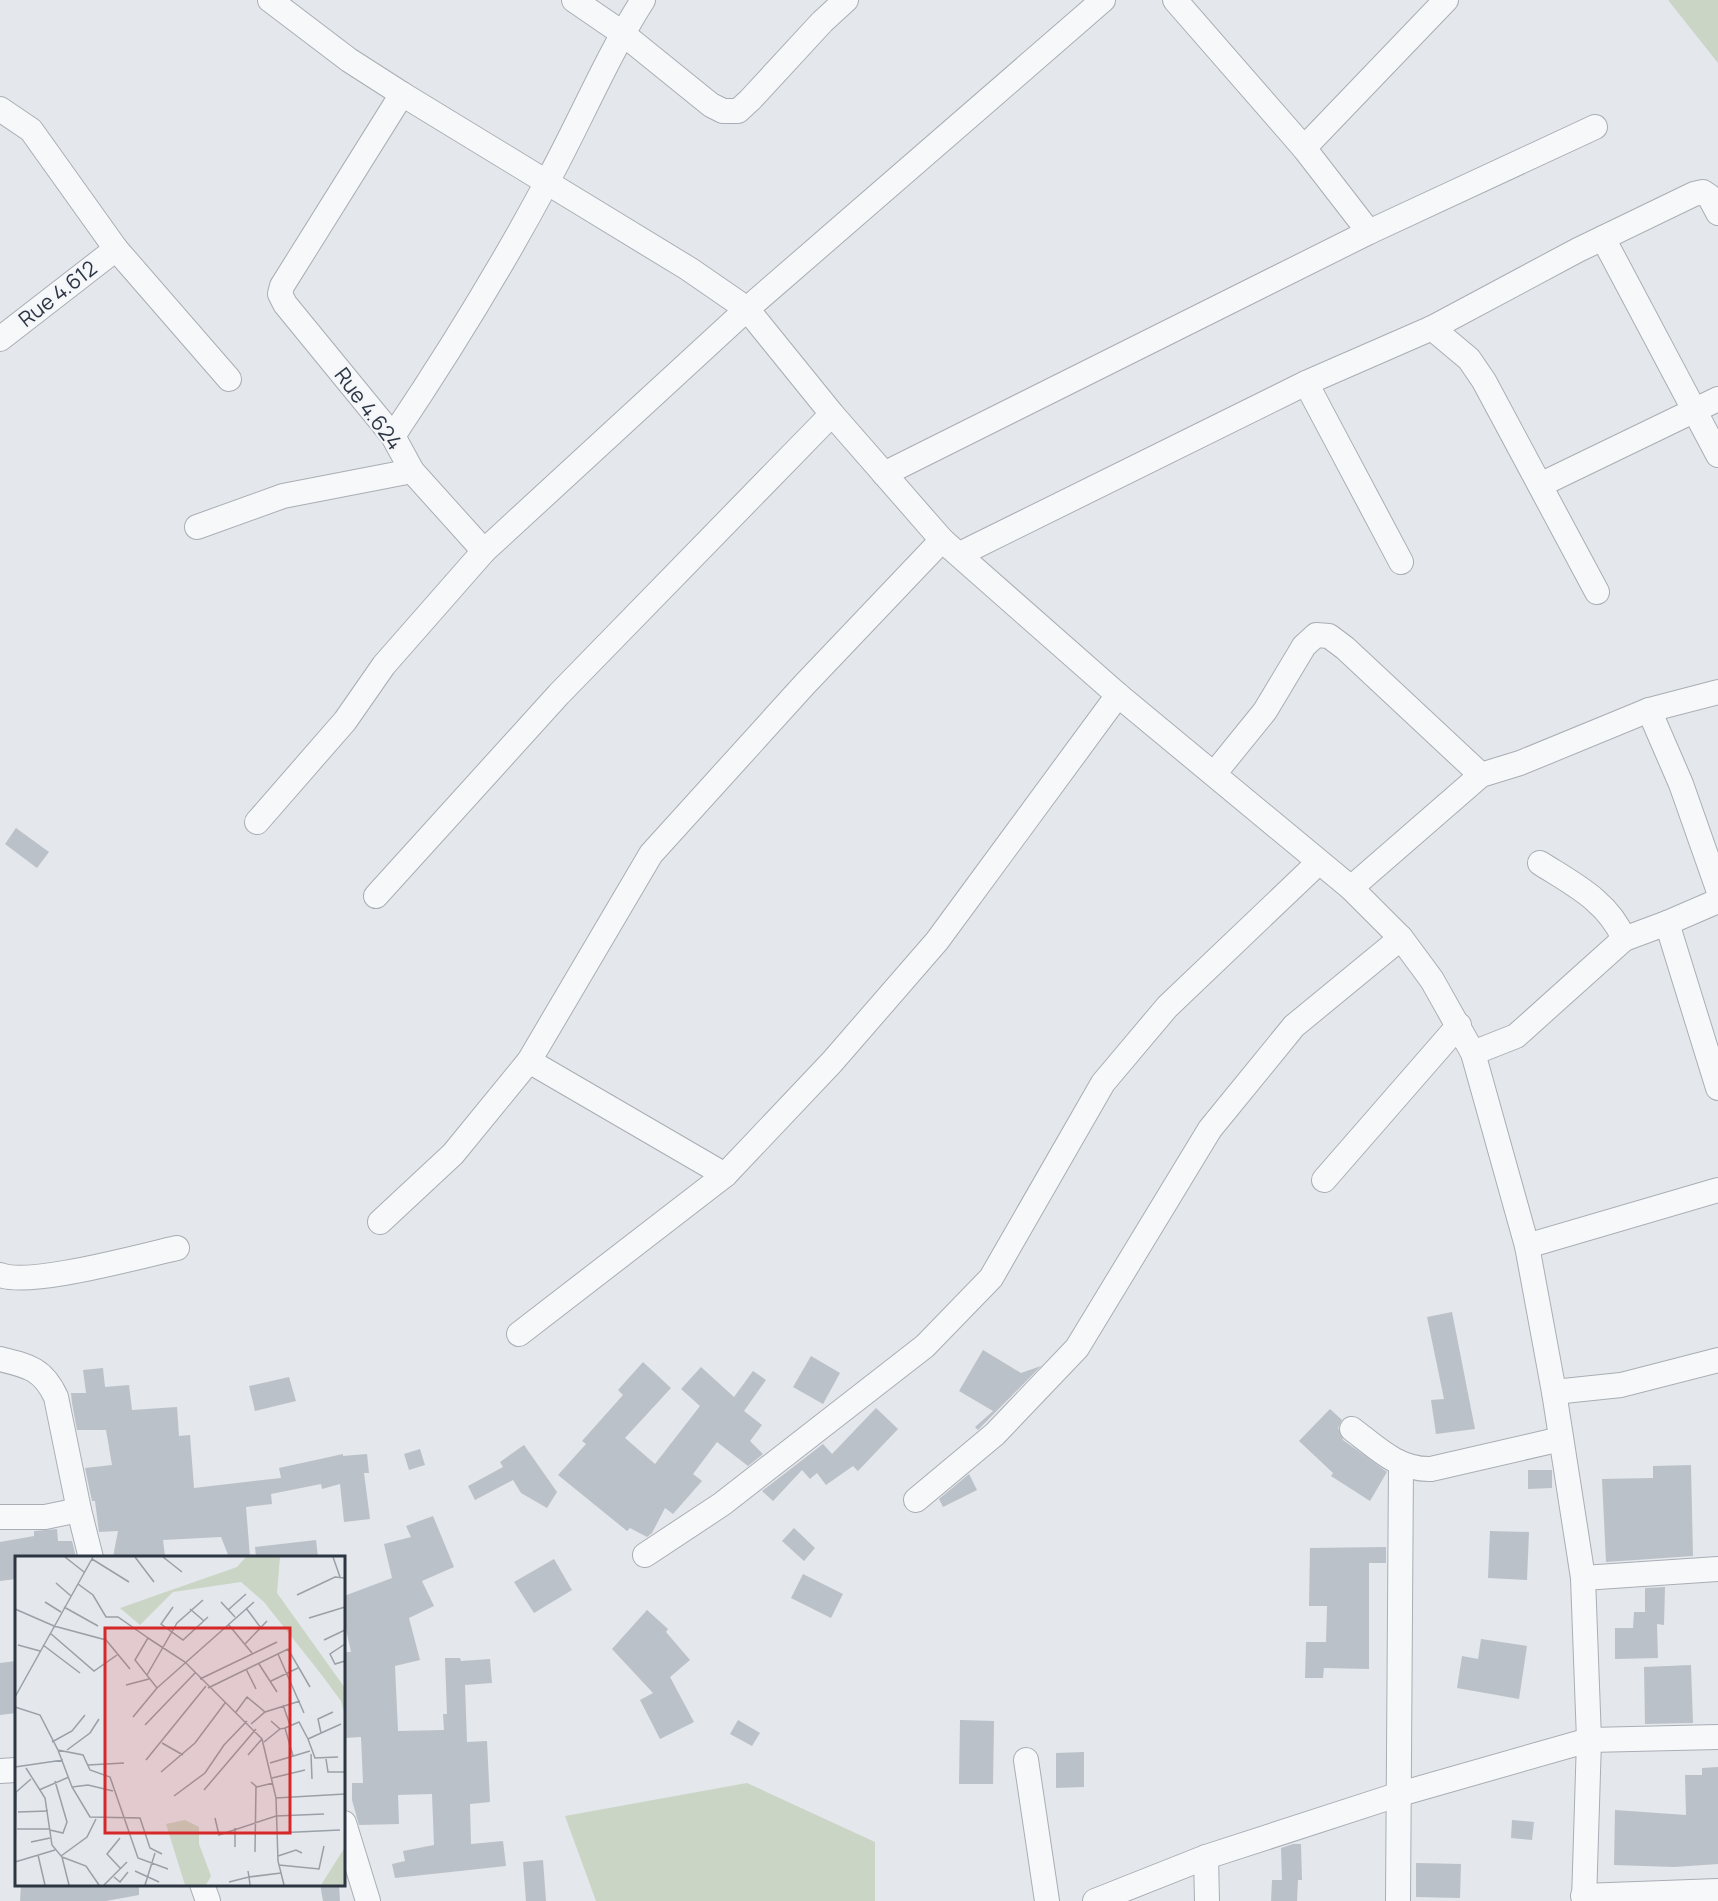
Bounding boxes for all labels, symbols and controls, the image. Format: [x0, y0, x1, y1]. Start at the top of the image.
street label: Rue 4.612 [12, 254, 102, 333]
street label: Rue 4.624 [329, 361, 409, 455]
inset map [15, 1556, 345, 1886]

